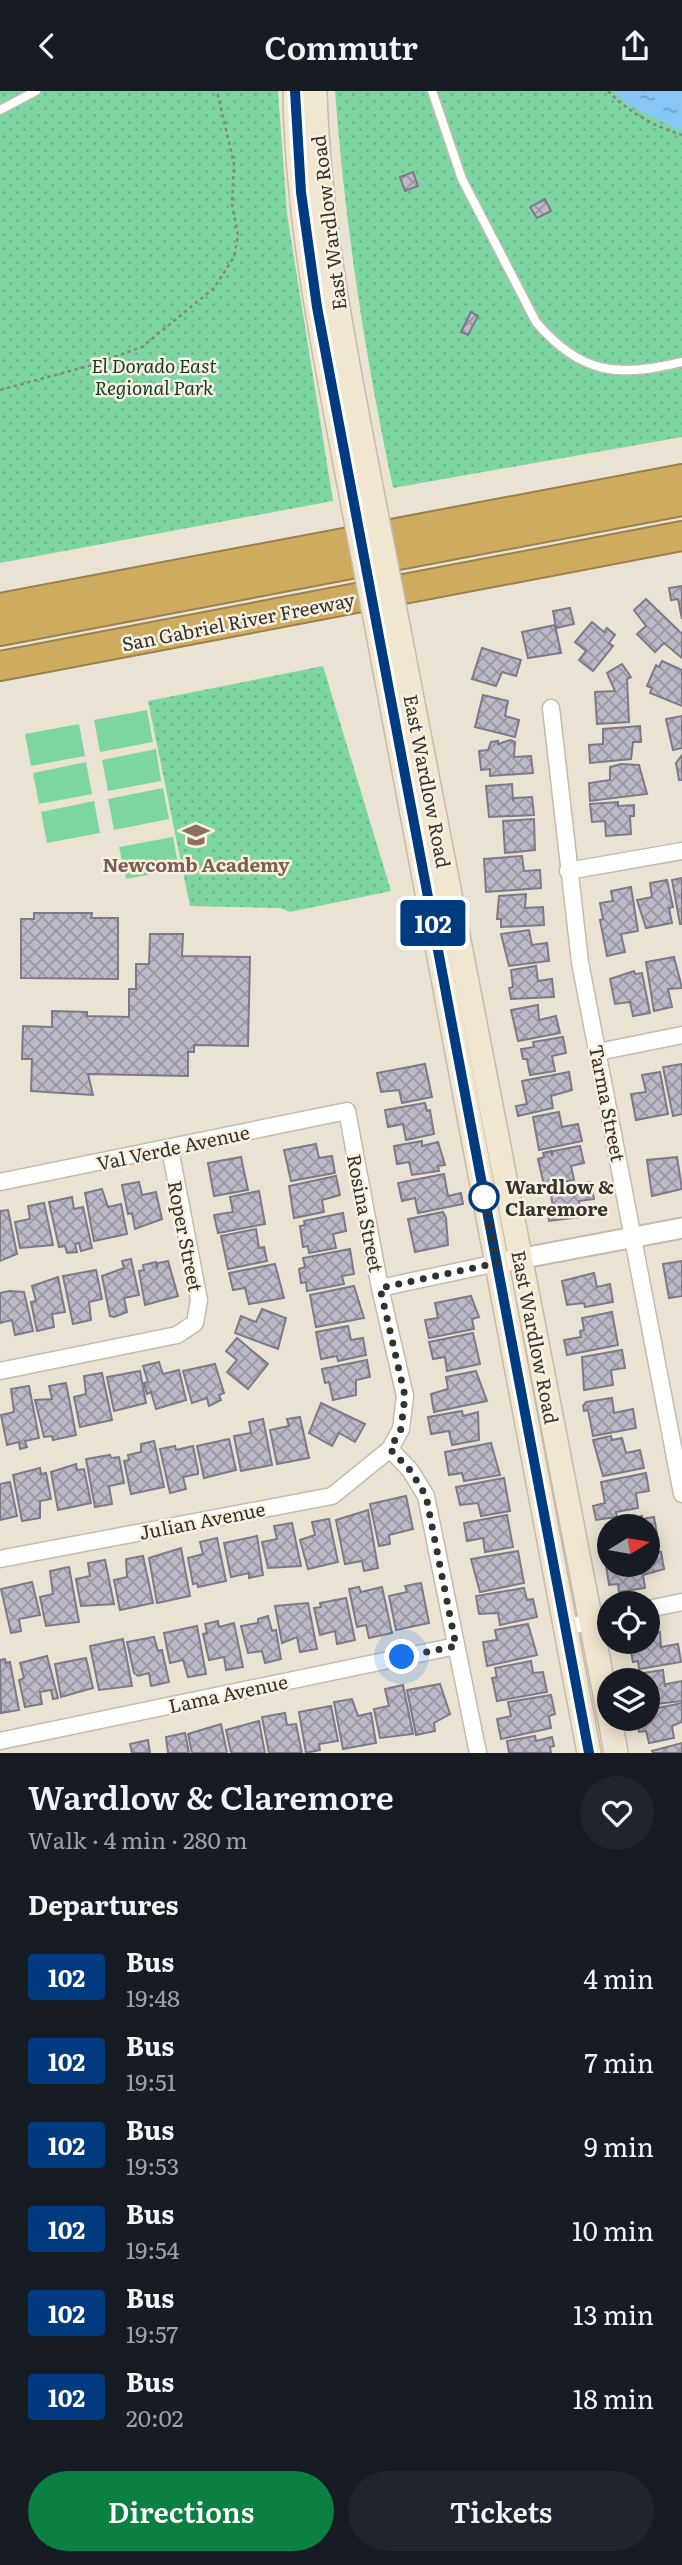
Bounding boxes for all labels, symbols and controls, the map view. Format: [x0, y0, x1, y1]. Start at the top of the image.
text: Commutr [264, 22, 418, 70]
icon: back [28, 27, 66, 65]
icon: share [616, 27, 654, 65]
street label: East Wardlow Road [303, 133, 353, 312]
park label: El Dorado East Regional Park [91, 351, 217, 401]
street label: San Gabriel River Freeway [119, 585, 357, 657]
street label: East Wardlow Road [397, 692, 459, 871]
school or university icon: Newcomb Academy [181, 820, 211, 850]
place label: Newcomb Academy [102, 850, 290, 878]
line badge: 102 [393, 900, 473, 946]
text: 102 [414, 905, 452, 940]
street label: Tarma Street [583, 1042, 633, 1164]
street label: Val Verde Avenue [94, 1117, 252, 1177]
street label: Rosina Street [341, 1151, 391, 1275]
place label: Wardlow & Claremore [505, 1172, 614, 1222]
street label: Roper Street [162, 1178, 211, 1294]
marker: Wardlow & Claremore [469, 1182, 499, 1212]
street label: East Wardlow Road [505, 1248, 567, 1427]
street label: Julian Avenue [137, 1494, 268, 1546]
north arrow [597, 1514, 660, 1577]
map controls [597, 1514, 660, 1731]
button: locate [597, 1591, 660, 1654]
your location [384, 1639, 419, 1674]
street label: Lama Avenue [166, 1667, 290, 1719]
button: layers [597, 1668, 660, 1731]
text: Wardlow & Claremore [28, 1771, 394, 1820]
button: heart [580, 1776, 654, 1850]
text: Walk · 4 min · 280 m [28, 1822, 248, 1856]
text: Departures [28, 1884, 179, 1923]
text: Bus [126, 1941, 174, 1980]
text: 4 min [583, 1958, 654, 1997]
text: 102 [48, 1959, 85, 1994]
text: 19:48 [126, 1980, 180, 2014]
text: Bus [126, 2025, 174, 2064]
text: 7 min [585, 2042, 654, 2081]
text: 102 [48, 2043, 85, 2078]
text: 19:51 [126, 2064, 176, 2098]
text: Bus [126, 2109, 174, 2148]
text: 9 min [584, 2126, 654, 2165]
text: 102 [48, 2127, 85, 2162]
text: 19:53 [126, 2148, 179, 2182]
text: Bus [126, 2193, 174, 2232]
text: 10 min [572, 2210, 654, 2249]
text: 102 [48, 2211, 85, 2246]
text: 19:54 [126, 2232, 179, 2266]
text: Bus [126, 2277, 174, 2316]
text: 13 min [573, 2294, 654, 2333]
text: 102 [48, 2295, 85, 2330]
text: 19:57 [126, 2316, 178, 2350]
text: Bus [126, 2361, 174, 2400]
text: 18 min [573, 2378, 654, 2417]
text: 102 [48, 2379, 85, 2414]
text: 20:02 [126, 2400, 183, 2434]
button: Directions [28, 2471, 334, 2551]
button: Tickets [348, 2471, 654, 2551]

